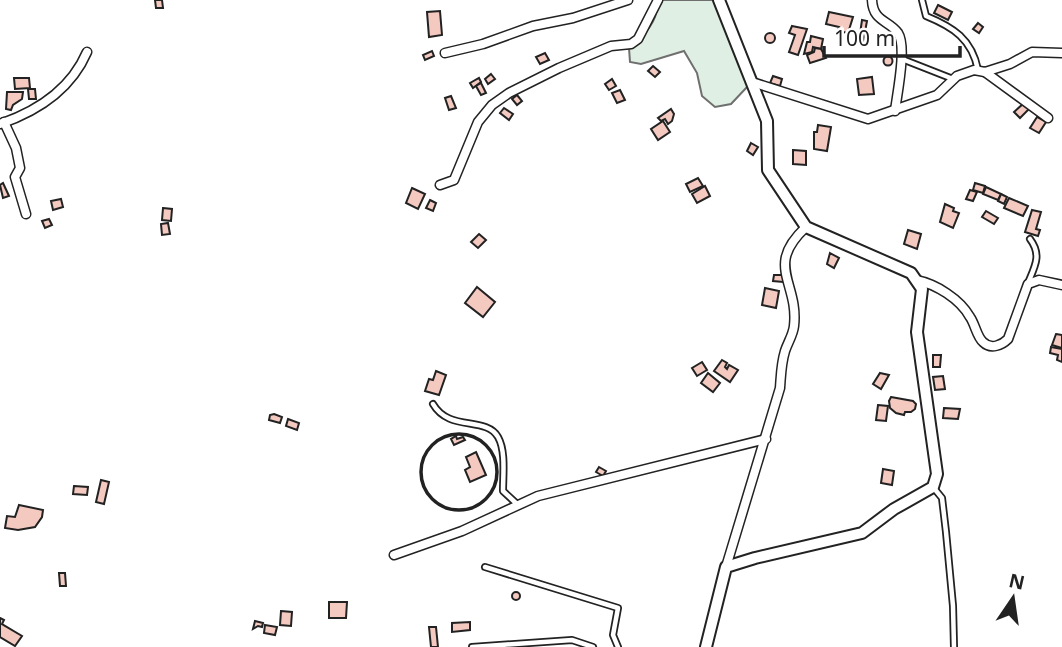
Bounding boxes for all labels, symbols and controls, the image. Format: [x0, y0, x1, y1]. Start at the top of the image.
scale bar [824, 14, 960, 58]
text: 100 m [834, 24, 895, 52]
north arrow [978, 563, 1048, 633]
text: N [1006, 567, 1027, 596]

